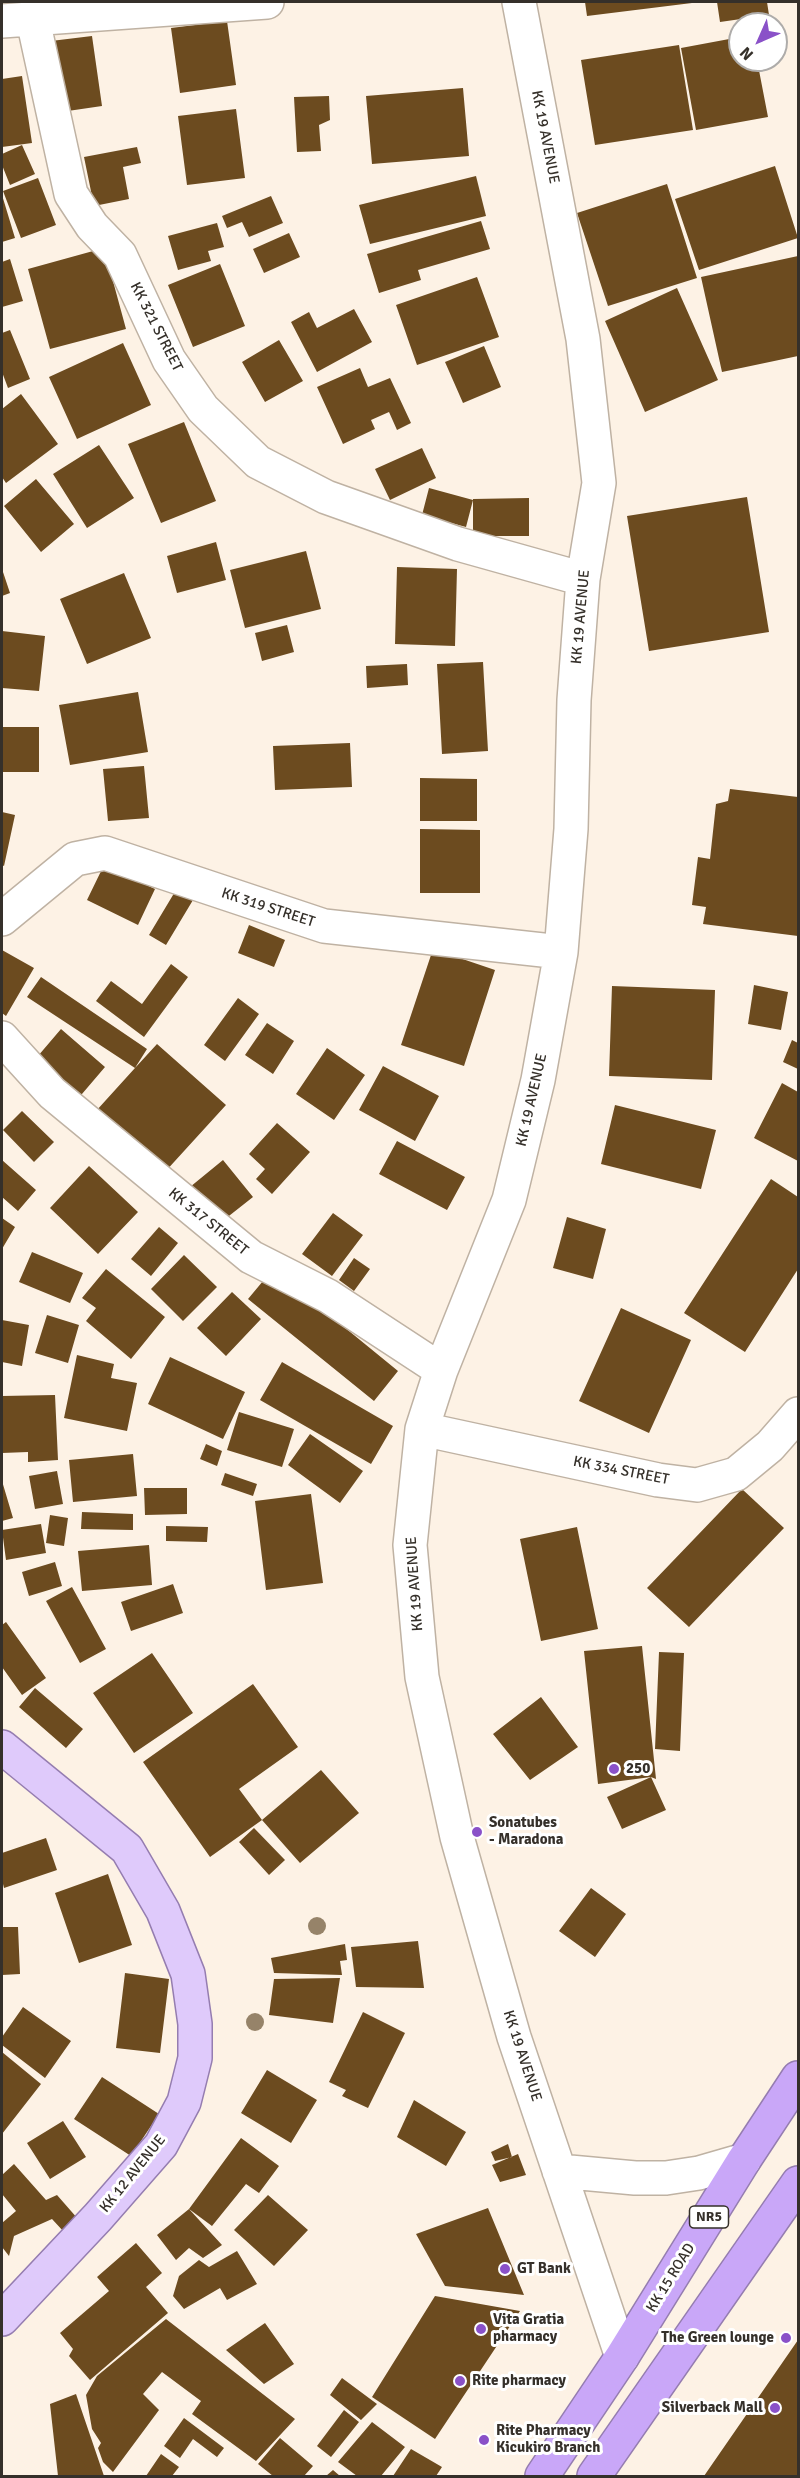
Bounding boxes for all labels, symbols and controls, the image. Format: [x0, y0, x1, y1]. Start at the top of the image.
north arrow [728, 12, 788, 72]
text: N [736, 42, 758, 64]
street label: KK 19 AVENUE [527, 89, 563, 185]
street label: KK 321 STREET [126, 279, 186, 375]
street label: KK 19 AVENUE [568, 569, 594, 665]
street label: KK 319 STREET [219, 884, 317, 932]
street label: KK 19 AVENUE [513, 1052, 551, 1148]
street label: KK 317 STREET [164, 1184, 252, 1260]
street label: KK 334 STREET [571, 1453, 671, 1489]
street label: KK 19 AVENUE [403, 1536, 427, 1632]
place label: 250 [626, 1760, 650, 1778]
marker: 250 [607, 1762, 621, 1776]
place label: Sonatubes - Maradona [489, 1814, 563, 1849]
marker: Sonatubes - Maradona [470, 1825, 484, 1839]
street label: KK 19 AVENUE [499, 2008, 545, 2104]
street label: KK 12 AVENUE [96, 2131, 170, 2217]
road number: NR5 [690, 2206, 728, 2228]
street label: KK 15 ROAD [643, 2240, 699, 2316]
place label: GT Bank [517, 2260, 571, 2278]
marker: GT Bank [498, 2262, 512, 2276]
place label: Vita Gratia pharmacy [493, 2311, 564, 2346]
marker: Vita Gratia pharmacy [474, 2322, 488, 2336]
place label: The Green lounge [661, 2329, 774, 2347]
marker: The Green lounge [779, 2331, 793, 2345]
place label: Rite pharmacy [472, 2372, 566, 2390]
marker: Rite pharmacy [453, 2374, 467, 2388]
place label: Silverback Mall [662, 2399, 763, 2417]
marker: Silverback Mall [768, 2401, 782, 2415]
place label: Rite Pharmacy Kicukiro Branch [496, 2422, 600, 2457]
marker: Rite Pharmacy Kicukiro Branch [477, 2433, 491, 2447]

